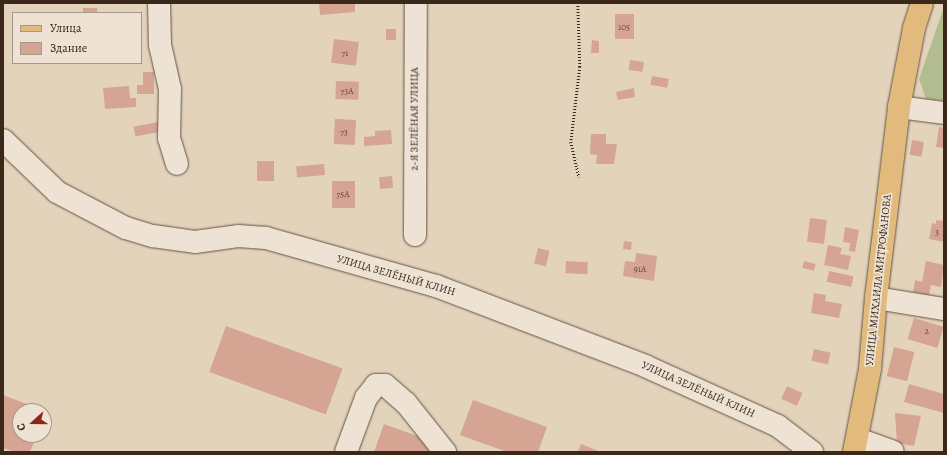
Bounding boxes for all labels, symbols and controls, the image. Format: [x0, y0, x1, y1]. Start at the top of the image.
legend [12, 12, 142, 64]
text: Улица [50, 20, 81, 36]
house number: 105 [618, 22, 630, 32]
text: Здание [50, 40, 87, 56]
house number: 71 [342, 48, 348, 58]
street label: 2-Я ЗЕЛЁНАЯ УЛИЦА [408, 67, 422, 171]
house number: 73А [341, 86, 353, 96]
house number: 73 [340, 127, 348, 137]
house number: 75А [337, 189, 349, 199]
street label: УЛИЦА МИХАИЛА МИТРОФАНОВА [863, 194, 895, 366]
house number: 3 [935, 227, 939, 237]
street label: УЛИЦА ЗЕЛЁНЫЙ КЛИН [335, 253, 457, 299]
house number: 91А [634, 264, 646, 274]
house number: 2 [925, 326, 929, 336]
street label: УЛИЦА ЗЕЛЁНЫЙ КЛИН [639, 359, 757, 421]
north arrow [12, 403, 52, 443]
text: С [13, 421, 29, 433]

